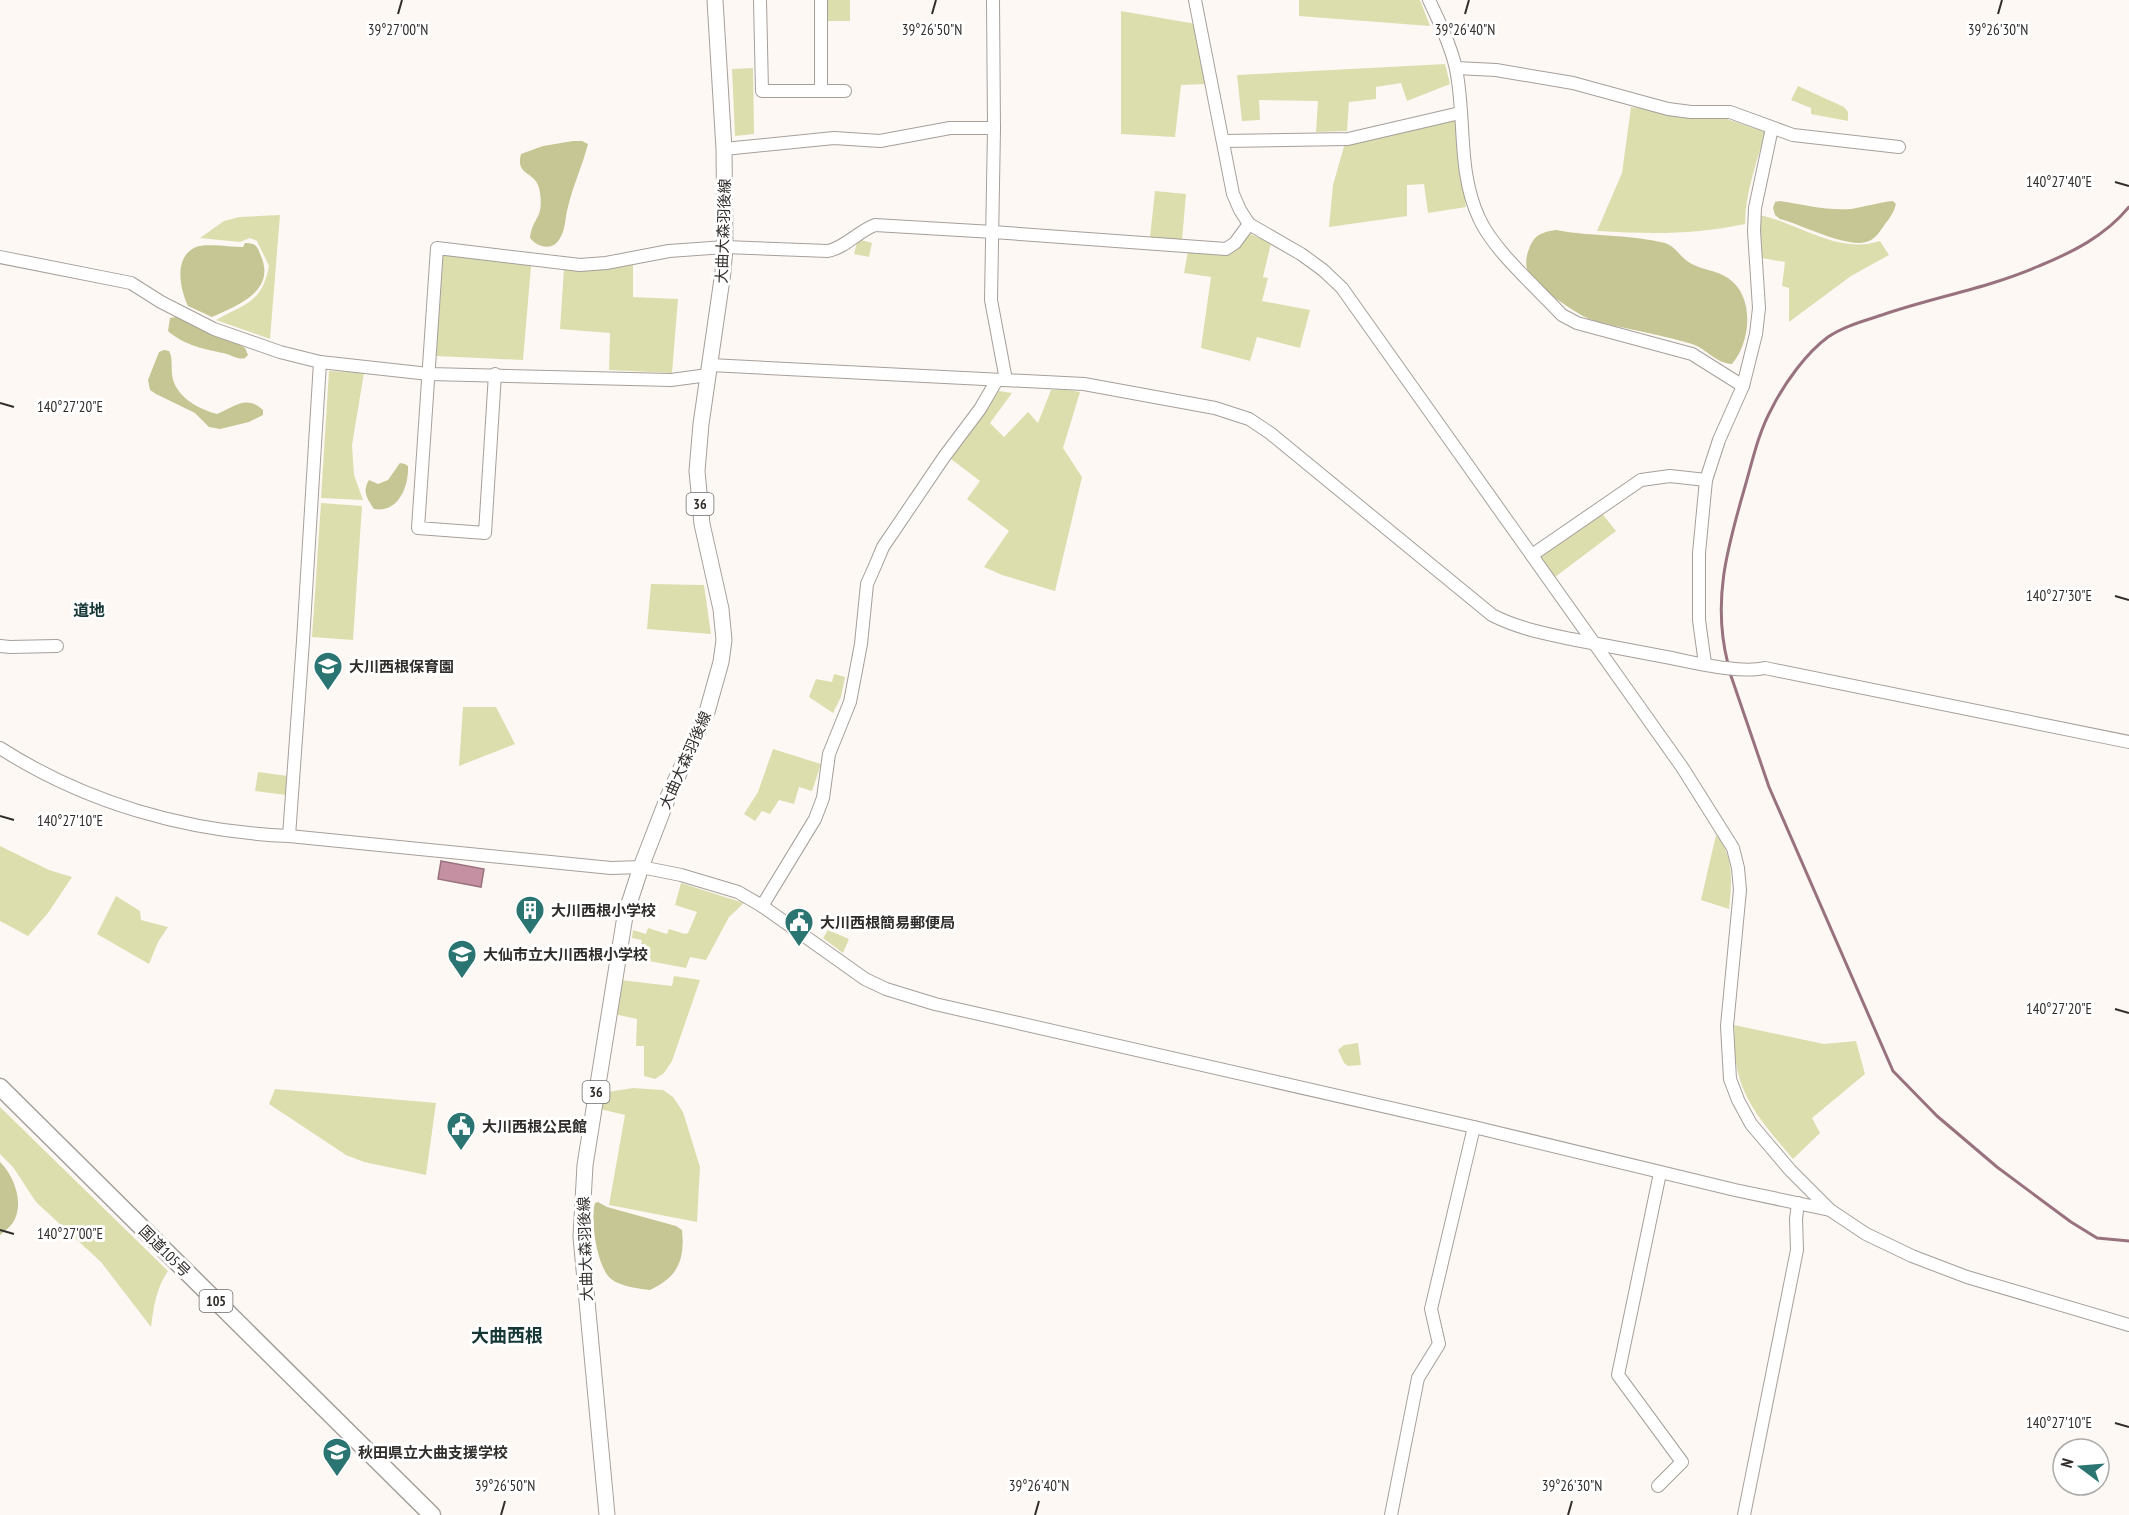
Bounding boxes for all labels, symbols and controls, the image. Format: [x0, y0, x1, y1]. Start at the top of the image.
text: 39°27'00"N [368, 20, 428, 39]
text: 39°26'50"N [902, 20, 962, 39]
text: 39°26'40"N [1435, 20, 1495, 39]
text: 39°26'30"N [1968, 20, 2028, 39]
text: 140°27'40"E [2026, 172, 2092, 191]
street label: 大曲大森羽後線 [712, 178, 734, 284]
text: 140°27'20"E [37, 397, 103, 416]
road number: 36 [686, 493, 714, 515]
text: 140°27'30"E [2026, 586, 2092, 605]
district label: 道地 [73, 600, 105, 620]
school or university icon: 大川西根保育園 [312, 650, 344, 692]
place label: 大川西根保育園 [349, 657, 454, 676]
street label: 大曲大森羽後線 [655, 708, 715, 812]
text: 140°27'10"E [37, 811, 103, 830]
building icon: 大川西根小学校 [514, 894, 546, 936]
place label: 大川西根小学校 [551, 901, 656, 920]
public building icon: 大川西根簡易郵便局 [783, 906, 815, 948]
place label: 大川西根簡易郵便局 [820, 913, 955, 932]
school or university icon: 大仙市立大川西根小学校 [446, 938, 478, 980]
place label: 大仙市立大川西根小学校 [483, 945, 648, 964]
text: 140°27'20"E [2026, 999, 2092, 1018]
road number: 36 [582, 1081, 610, 1103]
public building icon: 大川西根公民館 [445, 1110, 477, 1152]
place label: 大川西根公民館 [482, 1117, 587, 1136]
street label: 大曲大森羽後線 [574, 1196, 596, 1302]
street label: 国道105号 [135, 1221, 195, 1281]
text: 140°27'00"E [37, 1224, 103, 1243]
road number: 105 [200, 1290, 232, 1312]
district label: 大曲西根 [471, 1324, 543, 1347]
text: 140°27'10"E [2026, 1413, 2092, 1432]
school or university icon: 秋田県立大曲支援学校 [321, 1436, 353, 1478]
north arrow [2051, 1437, 2111, 1497]
place label: 秋田県立大曲支援学校 [358, 1443, 508, 1462]
text: N [2056, 1456, 2077, 1470]
text: 39°26'50"N [475, 1476, 535, 1495]
text: 39°26'40"N [1009, 1476, 1069, 1495]
text: 39°26'30"N [1542, 1476, 1602, 1495]

